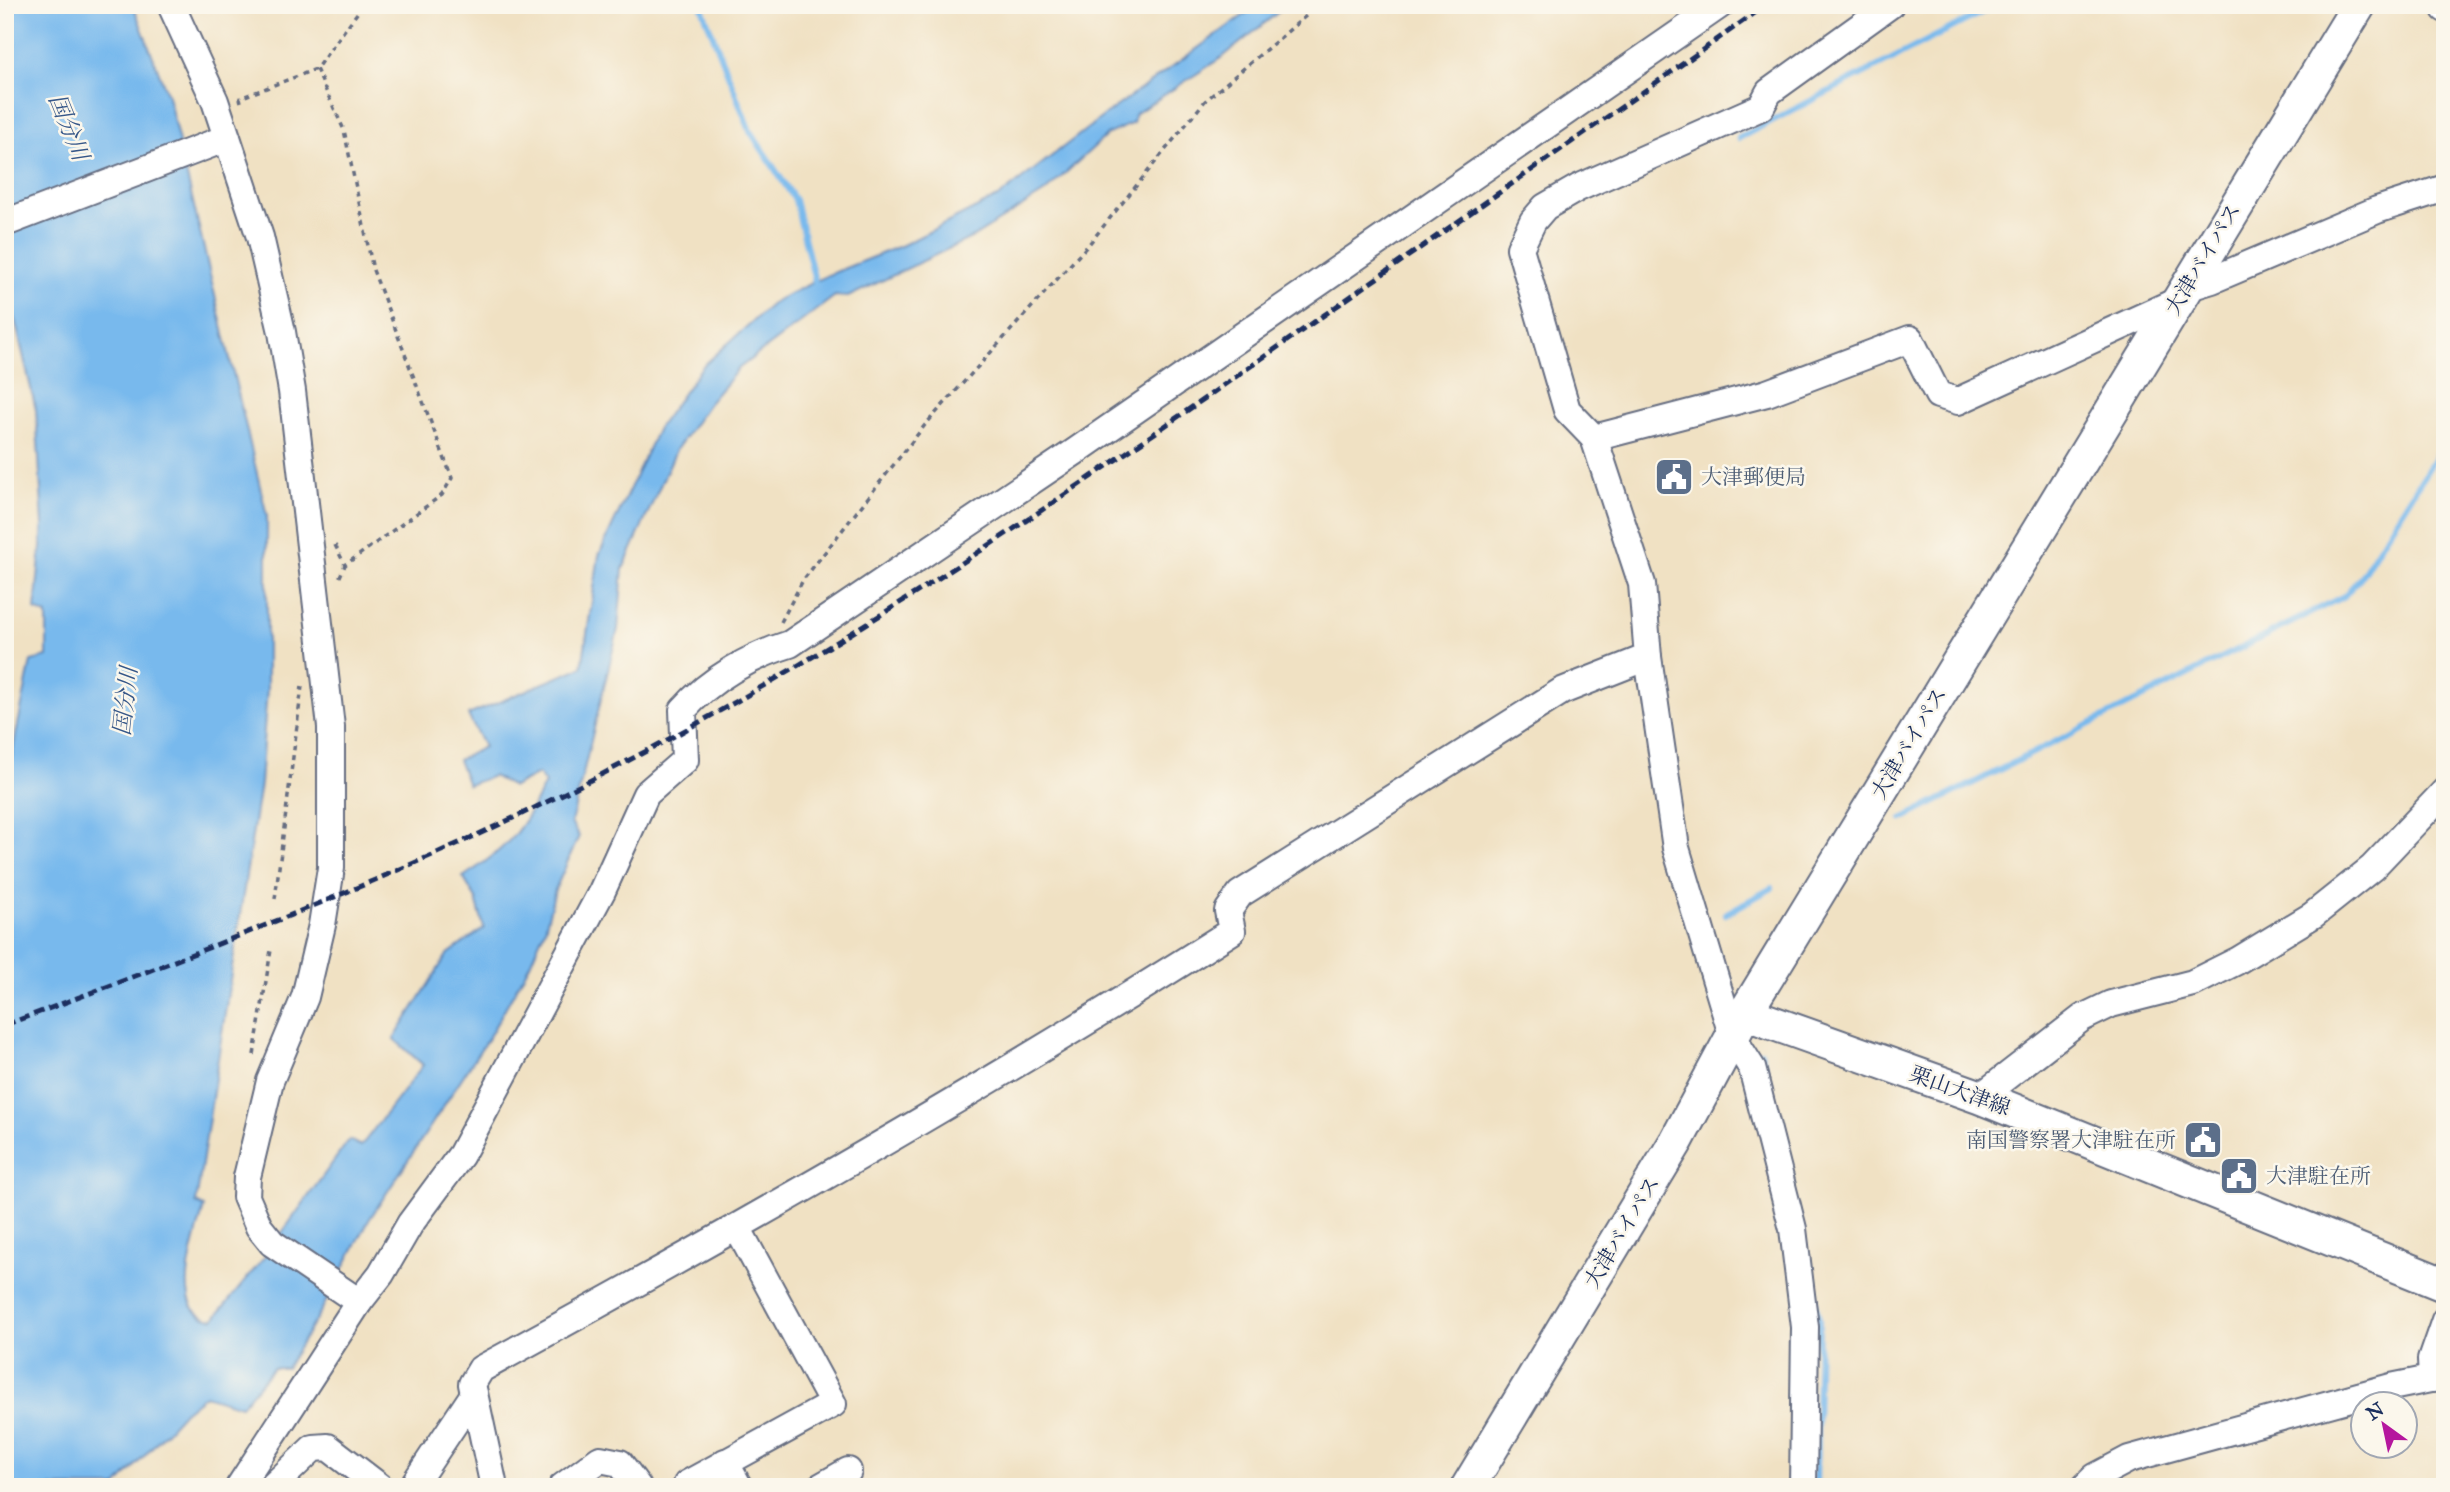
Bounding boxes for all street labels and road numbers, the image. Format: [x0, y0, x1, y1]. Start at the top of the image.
street label: 大津バイパス [2160, 198, 2246, 320]
street label: 大津バイパス [1866, 682, 1952, 804]
street label: 栗山大津線 [1906, 1061, 2014, 1121]
street label: 大津バイパス [1579, 1171, 1665, 1293]

